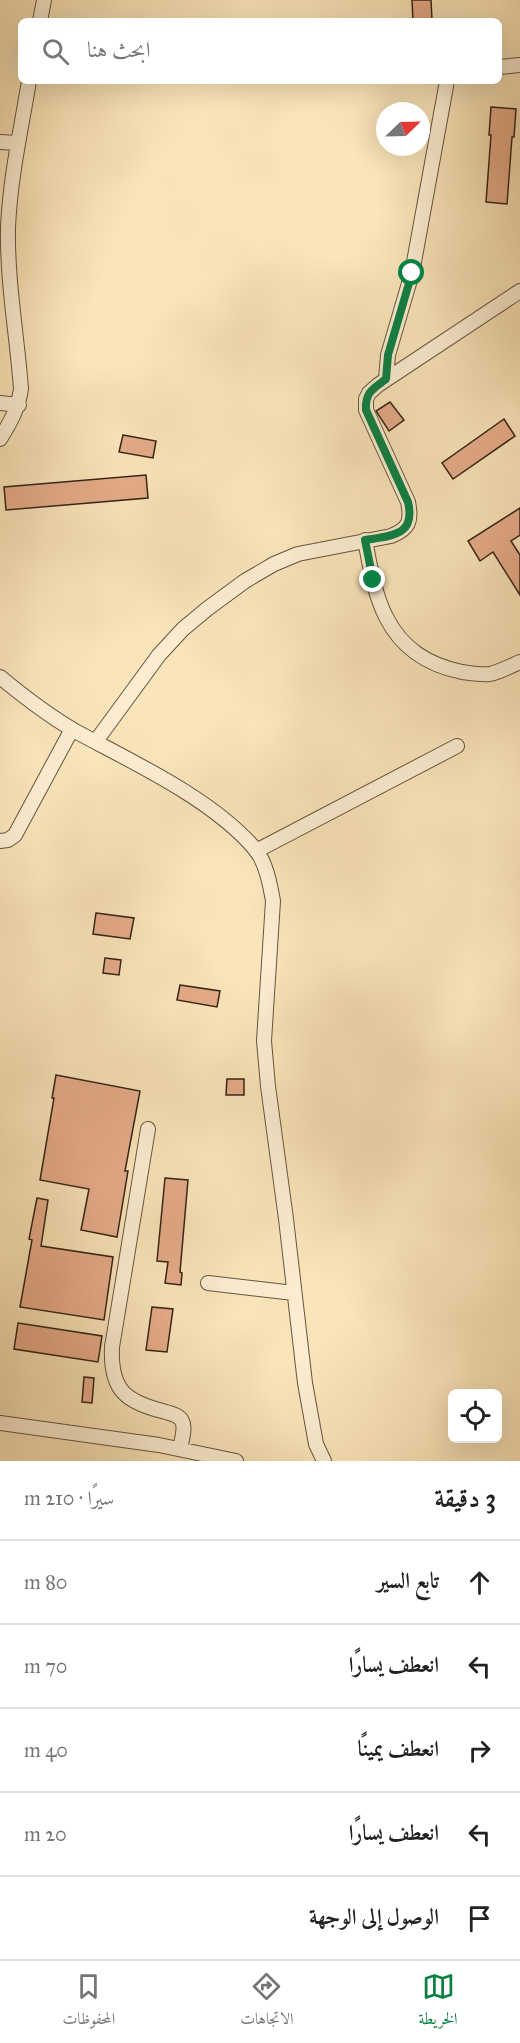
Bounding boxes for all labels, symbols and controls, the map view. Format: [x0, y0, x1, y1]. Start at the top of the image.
search box [18, 18, 502, 84]
icon: search [39, 35, 72, 68]
text: ابحث هنا [87, 36, 150, 63]
north arrow [376, 102, 430, 156]
route start [398, 259, 424, 285]
route end [359, 566, 385, 592]
map controls [448, 1389, 502, 1443]
button: locate [448, 1389, 502, 1443]
text: 3 دقيقة [435, 1482, 496, 1514]
text: سيرًا · 210 m [24, 1486, 114, 1510]
icon: ahead [463, 1566, 496, 1599]
text: تابع السير [377, 1567, 439, 1594]
text: 80 m [24, 1570, 67, 1594]
icon: left [463, 1650, 496, 1683]
text: انعطف يسارًا [349, 1651, 439, 1678]
text: 70 m [24, 1654, 67, 1678]
icon: right [463, 1734, 496, 1767]
text: انعطف يمينًا [358, 1735, 439, 1762]
text: 40 m [24, 1738, 68, 1762]
icon: left [463, 1818, 496, 1851]
text: انعطف يسارًا [349, 1819, 439, 1846]
text: 20 m [24, 1822, 67, 1846]
icon: arrive [463, 1902, 496, 1935]
text: الوصول إلى الوجهة [309, 1903, 439, 1930]
tab: المحفوظات [63, 1970, 115, 2034]
tab: الاتجاهات [240, 1970, 294, 2034]
tab: الخريطة [419, 1970, 458, 2034]

